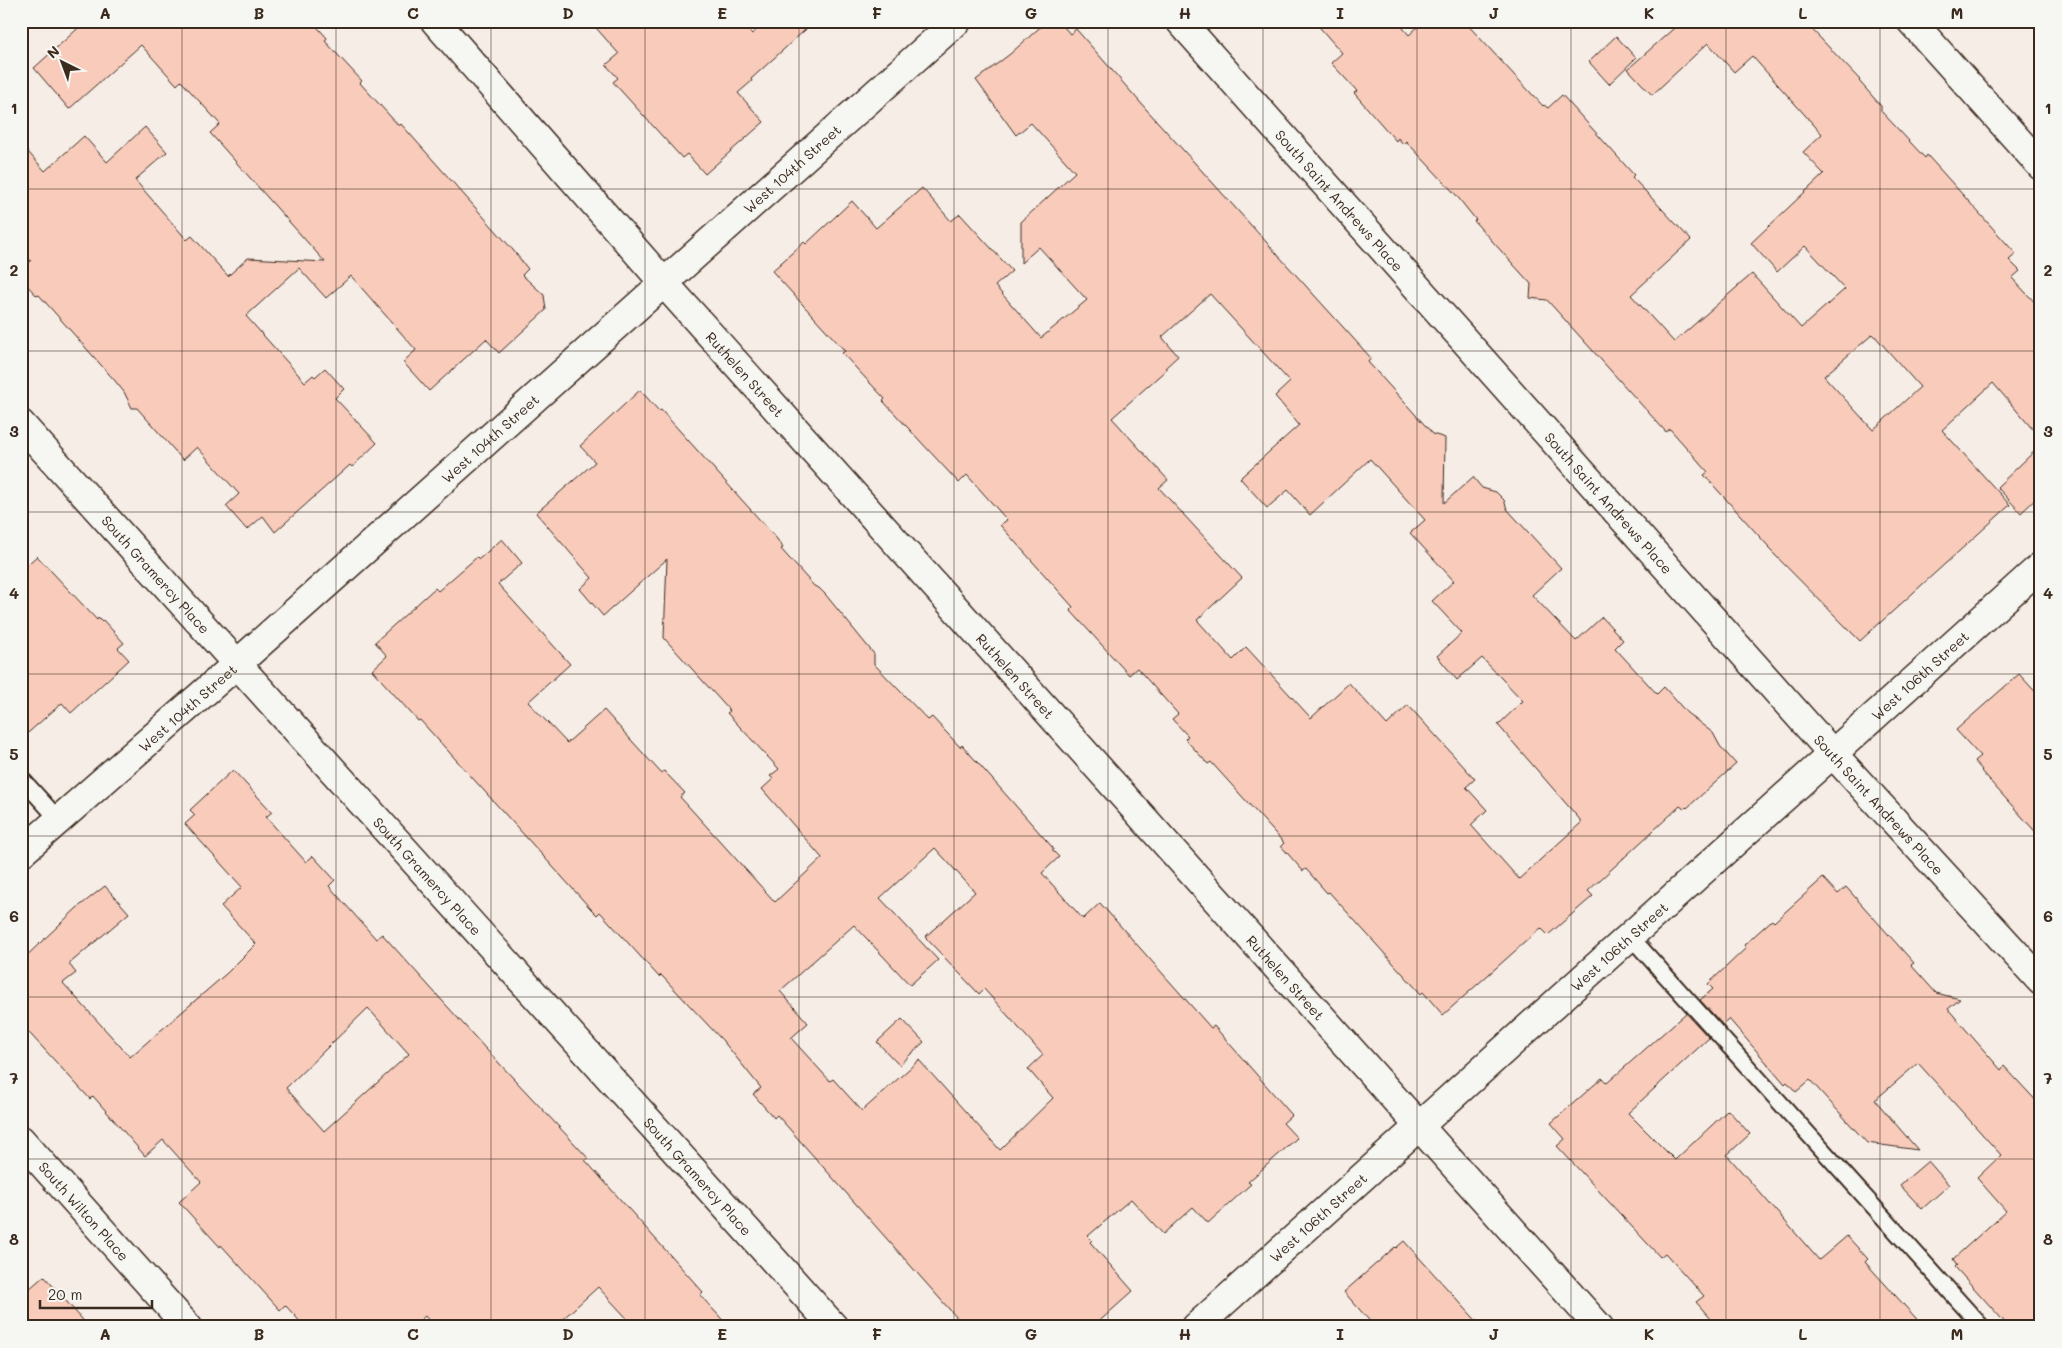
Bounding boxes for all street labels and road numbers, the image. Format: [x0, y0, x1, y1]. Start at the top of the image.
street label: West 104th Street [739, 120, 845, 217]
street label: South Saint Andrews Place [1271, 125, 1408, 275]
street label: Ruthelen Street [702, 327, 789, 421]
street label: West 104th Street [437, 390, 543, 487]
street label: South Saint Andrews Place [1541, 428, 1677, 578]
street label: South Gramercy Place [98, 511, 214, 637]
street label: West 106th Street [1867, 626, 1973, 724]
street label: Ruthelen Street [972, 629, 1059, 722]
street label: West 104th Street [134, 659, 240, 756]
street label: South Saint Andrews Place [1810, 730, 1948, 879]
street label: South Gramercy Place [369, 813, 486, 939]
street label: West 106th Street [1566, 897, 1672, 995]
street label: Ruthelen Street [1243, 931, 1329, 1024]
street label: South Gramercy Place [640, 1113, 756, 1239]
street label: South Wilton Place [35, 1157, 134, 1265]
street label: West 106th Street [1265, 1168, 1371, 1266]

